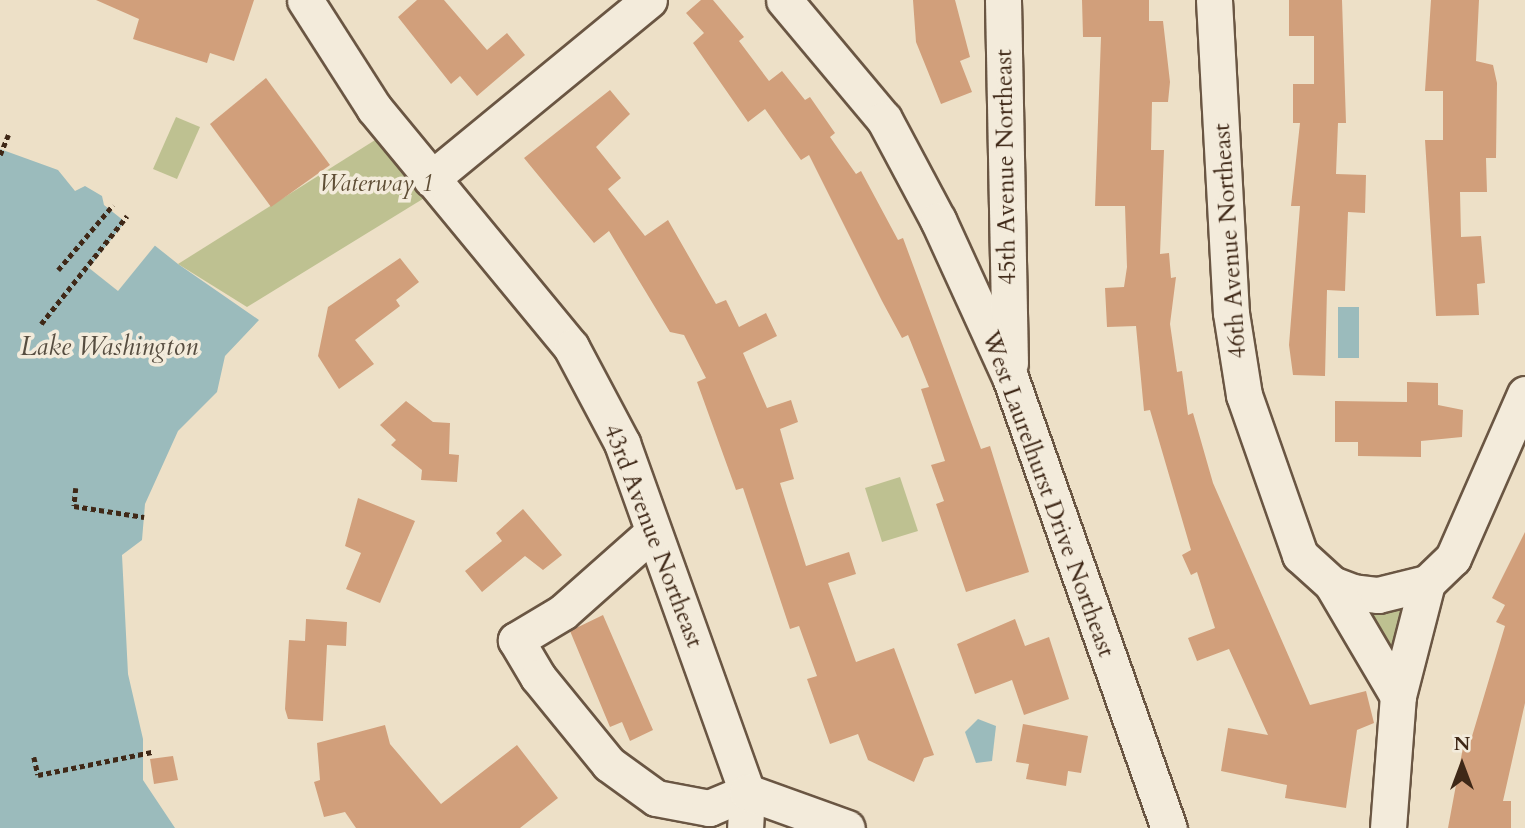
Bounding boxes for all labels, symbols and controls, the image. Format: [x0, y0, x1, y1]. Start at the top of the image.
street label: 45th Avenue Northeast [990, 49, 1022, 285]
street label: 46th Avenue Northeast [1207, 122, 1253, 360]
park label: Waterway 1 [319, 170, 433, 198]
street label: West Laurelhurst Drive Northeast [976, 327, 1120, 661]
water label: Lake Washington [20, 331, 198, 363]
street label: 43rd Avenue Northeast [597, 420, 709, 652]
north arrow [1427, 730, 1497, 800]
text: N [1454, 731, 1470, 757]

